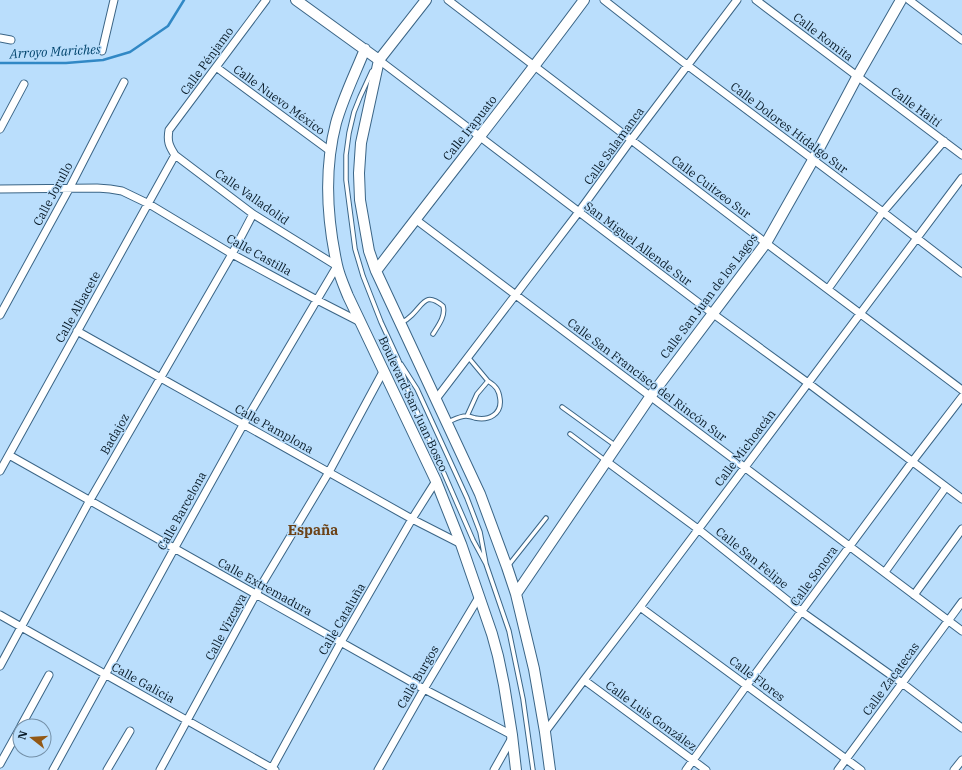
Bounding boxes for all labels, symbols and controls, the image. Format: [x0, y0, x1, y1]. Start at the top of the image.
street label: Calle Romita [790, 9, 857, 64]
street label: Calle Pénjamo [177, 24, 236, 98]
water label: Arroyo Mariches [8, 41, 101, 62]
street label: Calle Nuevo México [230, 61, 328, 138]
street label: Calle Dolores Hidalgo Sur [728, 79, 852, 177]
street label: Calle Haití [888, 83, 945, 130]
street label: Calle Irapuato [439, 92, 500, 163]
street label: Calle Salamanca [580, 103, 647, 188]
street label: Calle Cuitzeo Sur [669, 152, 755, 222]
street label: Calle Jorullo [30, 159, 76, 228]
street label: Calle Valladolid [212, 166, 292, 228]
street label: San Miguel Allende Sur [582, 198, 696, 289]
street label: Calle Castilla [224, 230, 295, 279]
street label: Calle San Juan de los Lagos [657, 230, 761, 361]
street label: Calle Albacete [52, 268, 103, 345]
street label: Calle San Francisco del Rincón Sur [565, 315, 730, 445]
street label: Boulevard San Juan Bosco [375, 334, 452, 474]
street label: Calle Pamplona [232, 401, 317, 457]
street label: Calle Michoacán [711, 406, 779, 489]
street label: Badajoz [97, 411, 132, 457]
street label: Calle Barcelona [154, 468, 210, 553]
district label: España [288, 521, 338, 539]
street label: Calle San Felipe [713, 524, 792, 592]
street label: Calle Sonora [787, 542, 841, 609]
street label: Calle Extremadura [215, 554, 315, 619]
street label: Calle Cataluña [315, 580, 368, 657]
street label: Calle Vizcaya [202, 590, 250, 663]
street label: Calle Zacatecas [859, 639, 922, 718]
street label: Calle Burgos [393, 642, 442, 711]
street label: Calle Flores [726, 653, 788, 705]
street label: Calle Galicia [109, 659, 178, 706]
street label: Calle Luis González [603, 677, 700, 754]
north arrow [12, 718, 52, 758]
text: N [14, 729, 30, 741]

